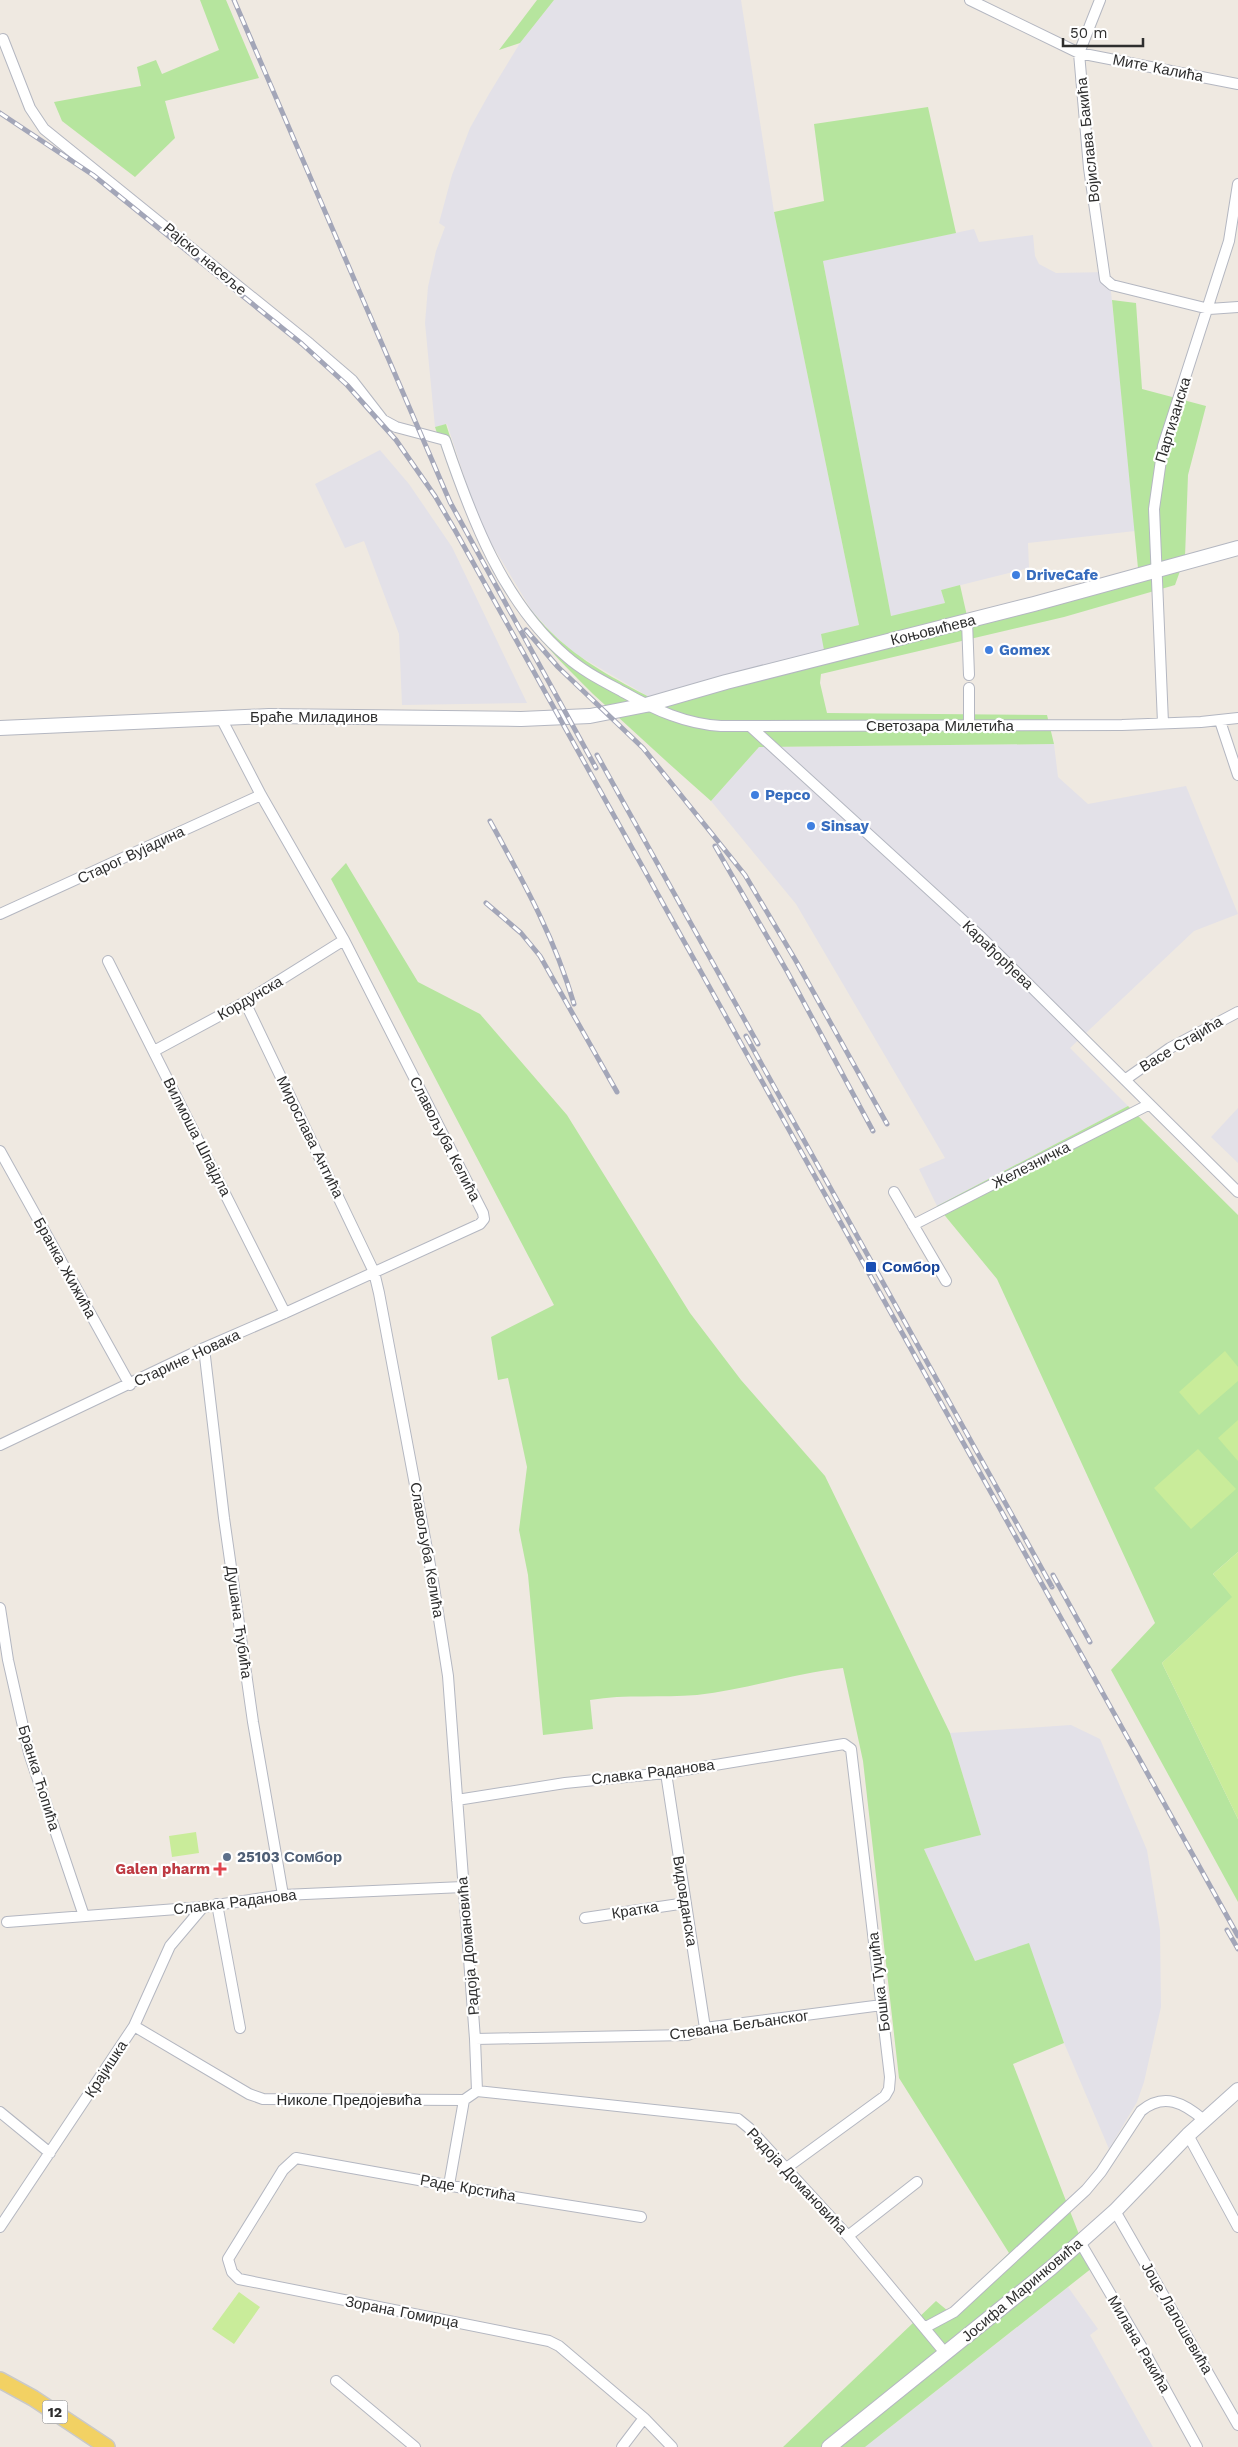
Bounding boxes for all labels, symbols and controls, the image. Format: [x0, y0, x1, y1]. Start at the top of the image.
scale bar [1063, 15, 1143, 47]
text: 50 m [1070, 24, 1107, 42]
street label: Мите Калића [1111, 50, 1205, 86]
street label: Војислава Бакића [1072, 76, 1104, 203]
street label: Рајско насеље [160, 219, 250, 299]
street label: Партизанска [1151, 374, 1195, 465]
place label: DriveCafe [1026, 566, 1099, 584]
marker: DriveCafe [1010, 569, 1022, 581]
street label: Коњовићева [889, 611, 978, 649]
place label: Gomex [999, 641, 1050, 659]
marker: Gomex [983, 644, 995, 656]
street label: Браће Миладинов [250, 708, 378, 726]
street label: Светозара Милетића [866, 717, 1015, 735]
place label: Pepco [765, 786, 810, 804]
marker: Pepco [749, 789, 761, 801]
place label: Sinsay [821, 817, 870, 835]
marker: Sinsay [805, 820, 817, 832]
street label: Старог Вујадина [75, 822, 188, 888]
street label: Карађорђева [959, 917, 1038, 994]
street label: Кордунска [214, 972, 286, 1024]
street label: Васе Стајића [1136, 1012, 1226, 1076]
street label: Мирослава Антића [273, 1073, 348, 1202]
street label: Славољуба Келића [406, 1074, 485, 1205]
street label: Вилмоша Шпајдла [159, 1075, 235, 1200]
street label: Железничка [989, 1137, 1073, 1192]
street label: Бранка Жижића [30, 1214, 100, 1322]
place label: Сомбор [882, 1258, 940, 1276]
marker: Сомбор [864, 1260, 878, 1274]
street label: Старине Новака [131, 1325, 243, 1390]
street label: Славољуба Келића [406, 1481, 448, 1620]
street label: Душана Ћубића [222, 1564, 256, 1680]
street label: Бранка Ћопића [14, 1723, 64, 1834]
street label: Славка Раданова [590, 1755, 716, 1788]
place label: 25103 Сомбор [237, 1848, 342, 1866]
marker: 25103 Сомбор [221, 1851, 233, 1863]
street label: Видовданска [669, 1854, 701, 1948]
place label: Galen pharm [115, 1860, 210, 1878]
marker: Galen pharm [214, 1863, 226, 1875]
street label: Радоја Домановића [453, 1875, 483, 2016]
street label: Славка Раданова [172, 1885, 298, 1918]
street label: Кратка [610, 1897, 660, 1923]
street label: Бошка Туцића [864, 1931, 894, 2033]
street label: Стевана Бељанског [668, 2006, 810, 2044]
street label: Крајишка [81, 2037, 131, 2101]
street label: Николе Предојевића [276, 2091, 422, 2109]
street label: Радоја Домановића [743, 2124, 851, 2238]
street label: Раде Крстића [419, 2171, 518, 2205]
street label: Јосифа Маринковића [958, 2234, 1086, 2346]
street label: Јоце Лалошевића [1138, 2259, 1217, 2378]
street label: Зорана Гомирца [344, 2292, 461, 2332]
street label: Милана Ракића [1104, 2292, 1174, 2396]
road number: 12 [42, 2400, 68, 2424]

